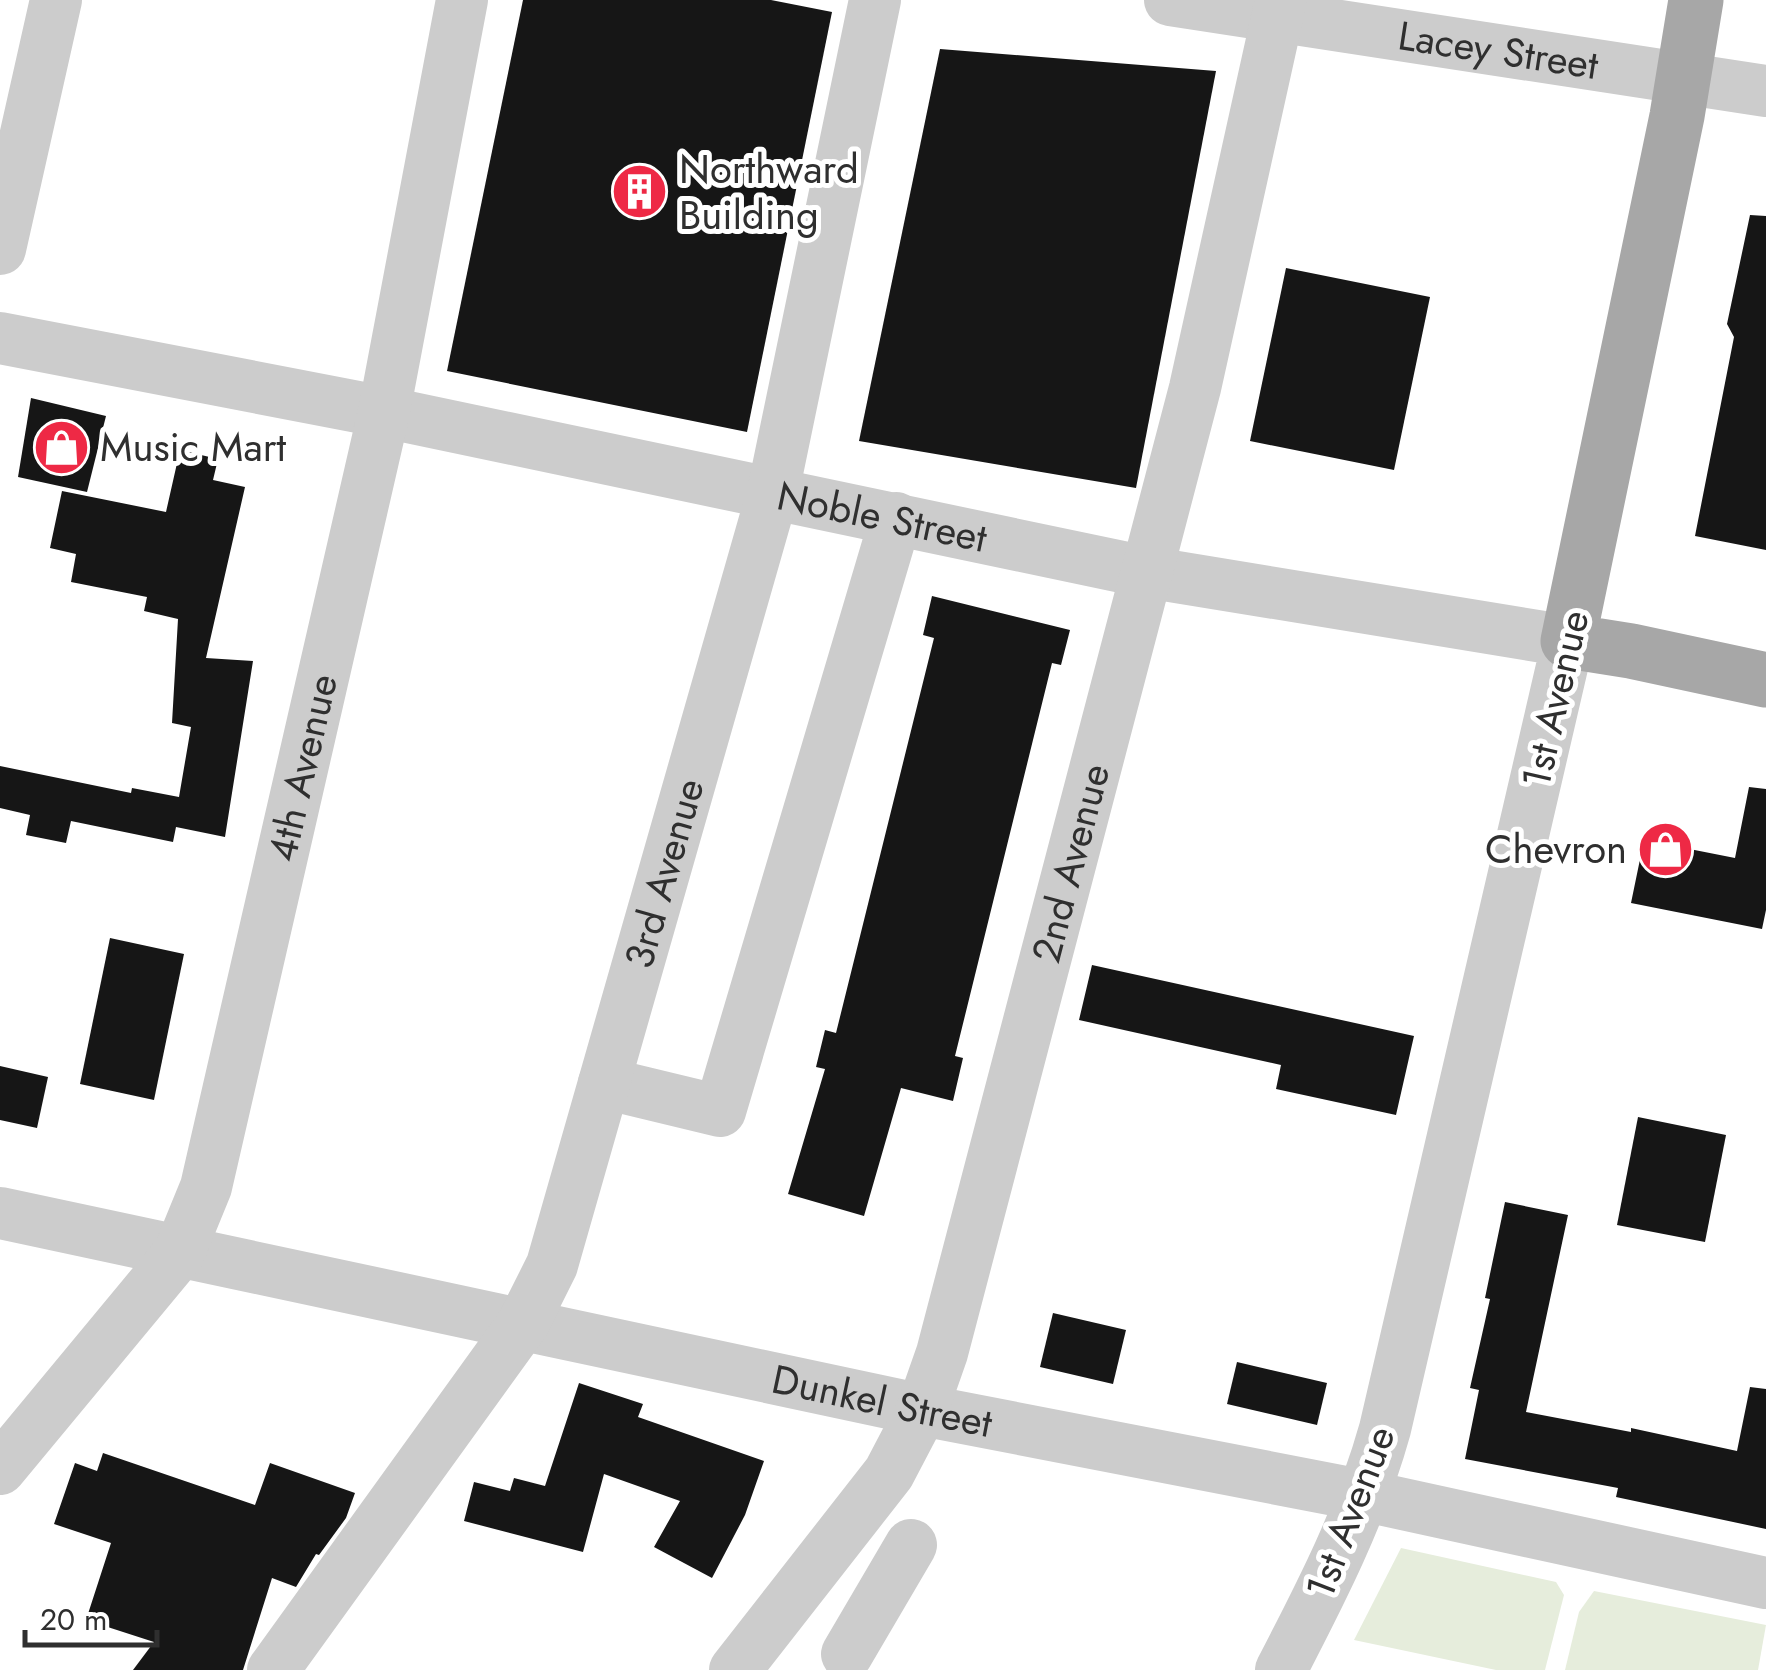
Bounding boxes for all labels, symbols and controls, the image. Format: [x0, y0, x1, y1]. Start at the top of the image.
street label: Lacey Street [1394, 6, 1603, 94]
place label: Northward Building [679, 140, 859, 244]
building icon: Northward Building [610, 162, 670, 222]
shop icon: Music Mart [31, 417, 91, 477]
place label: Music Mart [100, 418, 286, 476]
street label: Noble Street [772, 466, 993, 567]
street label: 1st Avenue [1506, 605, 1604, 793]
street label: 4th Avenue [253, 668, 352, 867]
street label: 2nd Avenue [1017, 757, 1124, 969]
street label: 3rd Avenue [609, 772, 719, 975]
shop icon: Chevron [1636, 819, 1696, 879]
place label: Chevron [1485, 820, 1627, 878]
street label: Dunkel Street [767, 1350, 998, 1452]
street label: 1st Avenue [1291, 1417, 1409, 1607]
scale bar [25, 1585, 158, 1647]
text: 20 m [40, 1598, 107, 1641]

